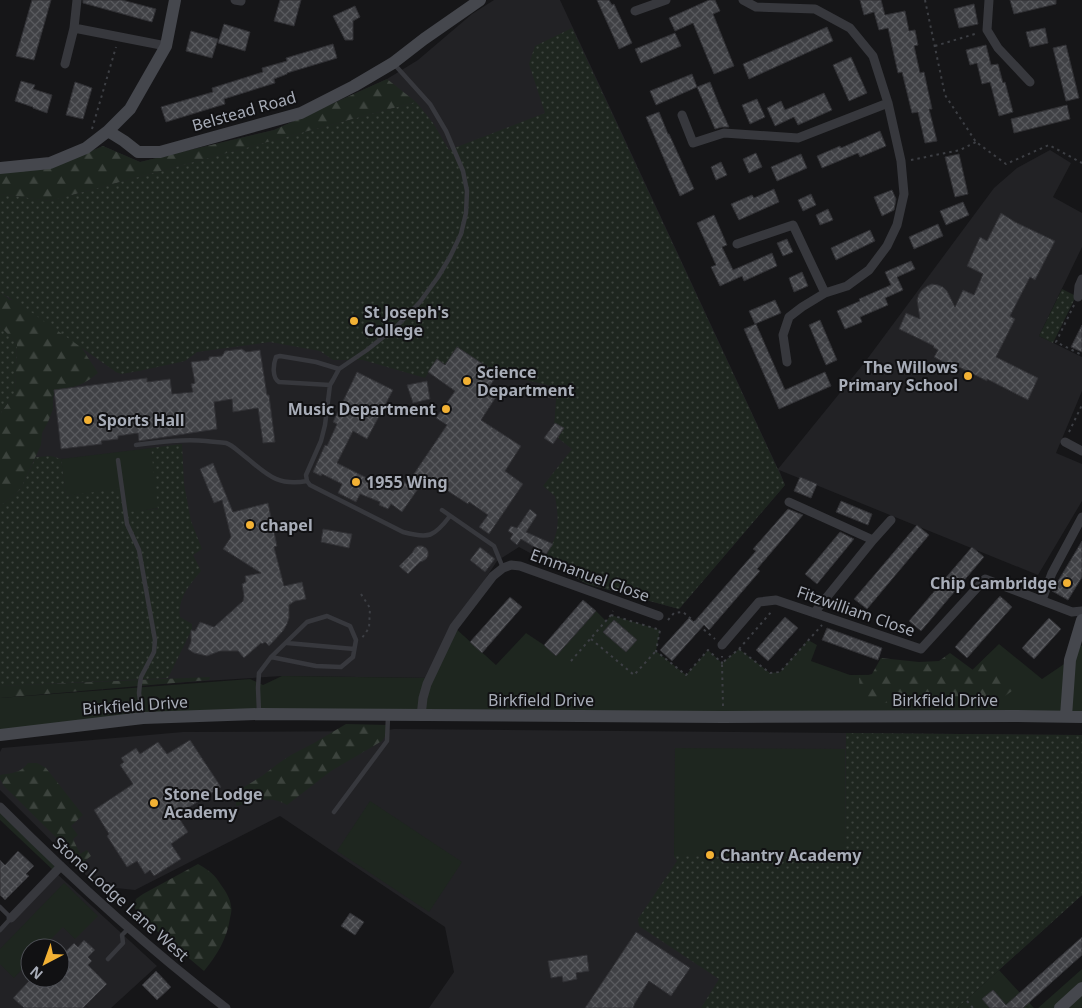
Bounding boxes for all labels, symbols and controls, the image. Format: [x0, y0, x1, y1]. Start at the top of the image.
street label: Belstead Road [189, 86, 299, 136]
place label: St Joseph's College [364, 301, 449, 341]
marker: St Joseph's College [348, 315, 360, 327]
place label: The Willows Primary School [838, 356, 958, 396]
place label: Science Department [477, 361, 575, 401]
marker: The Willows Primary School [962, 370, 974, 382]
marker: Science Department [461, 375, 473, 387]
place label: Music Department [288, 398, 436, 420]
marker: Music Department [440, 403, 452, 415]
place label: Sports Hall [98, 409, 185, 431]
marker: Sports Hall [82, 414, 94, 426]
place label: 1955 Wing [366, 471, 448, 493]
marker: 1955 Wing [350, 476, 362, 488]
place label: chapel [260, 514, 313, 536]
marker: chapel [244, 519, 256, 531]
street label: Emmanuel Close [527, 543, 653, 607]
place label: Chip Cambridge [930, 572, 1057, 594]
marker: Chip Cambridge [1061, 577, 1073, 589]
street label: Fitzwilliam Close [794, 580, 918, 642]
street label: Birkfield Drive [488, 689, 594, 711]
street label: Birkfield Drive [892, 689, 998, 711]
street label: Birkfield Drive [81, 690, 189, 720]
place label: Stone Lodge Academy [164, 783, 263, 823]
marker: Stone Lodge Academy [148, 797, 160, 809]
street label: Stone Lodge Lane West [48, 832, 194, 966]
place label: Chantry Academy [720, 844, 862, 866]
marker: Chantry Academy [704, 849, 716, 861]
north arrow [20, 938, 70, 988]
text: N [26, 962, 47, 984]

